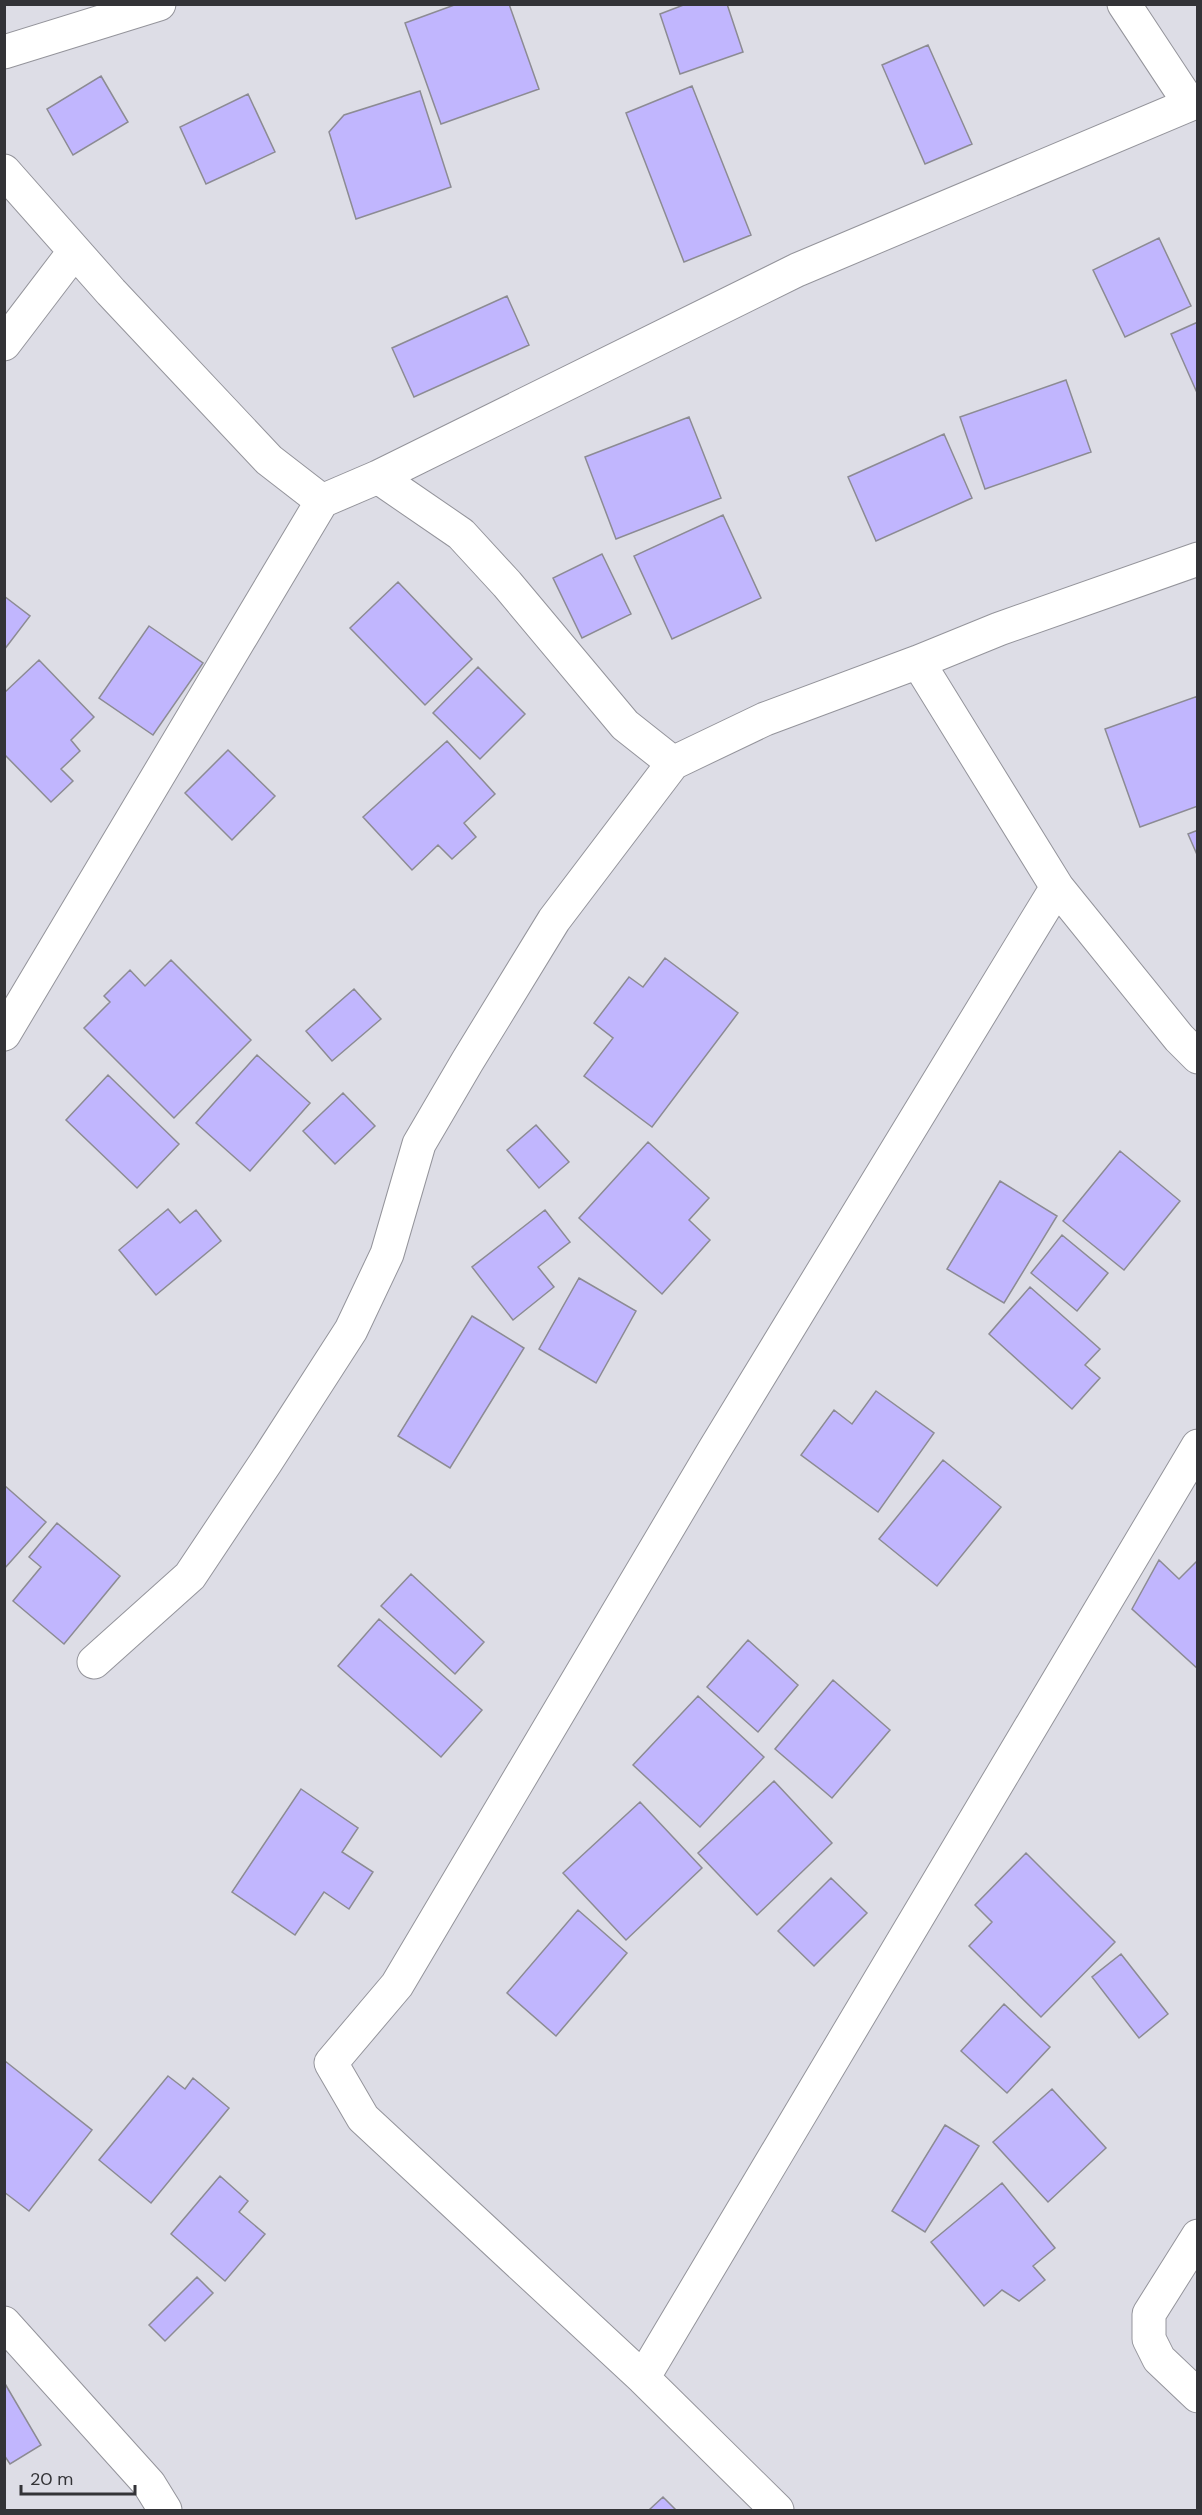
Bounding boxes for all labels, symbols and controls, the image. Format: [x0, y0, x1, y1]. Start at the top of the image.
scale bar [21, 2458, 135, 2496]
text: 20 m [30, 2467, 73, 2491]

